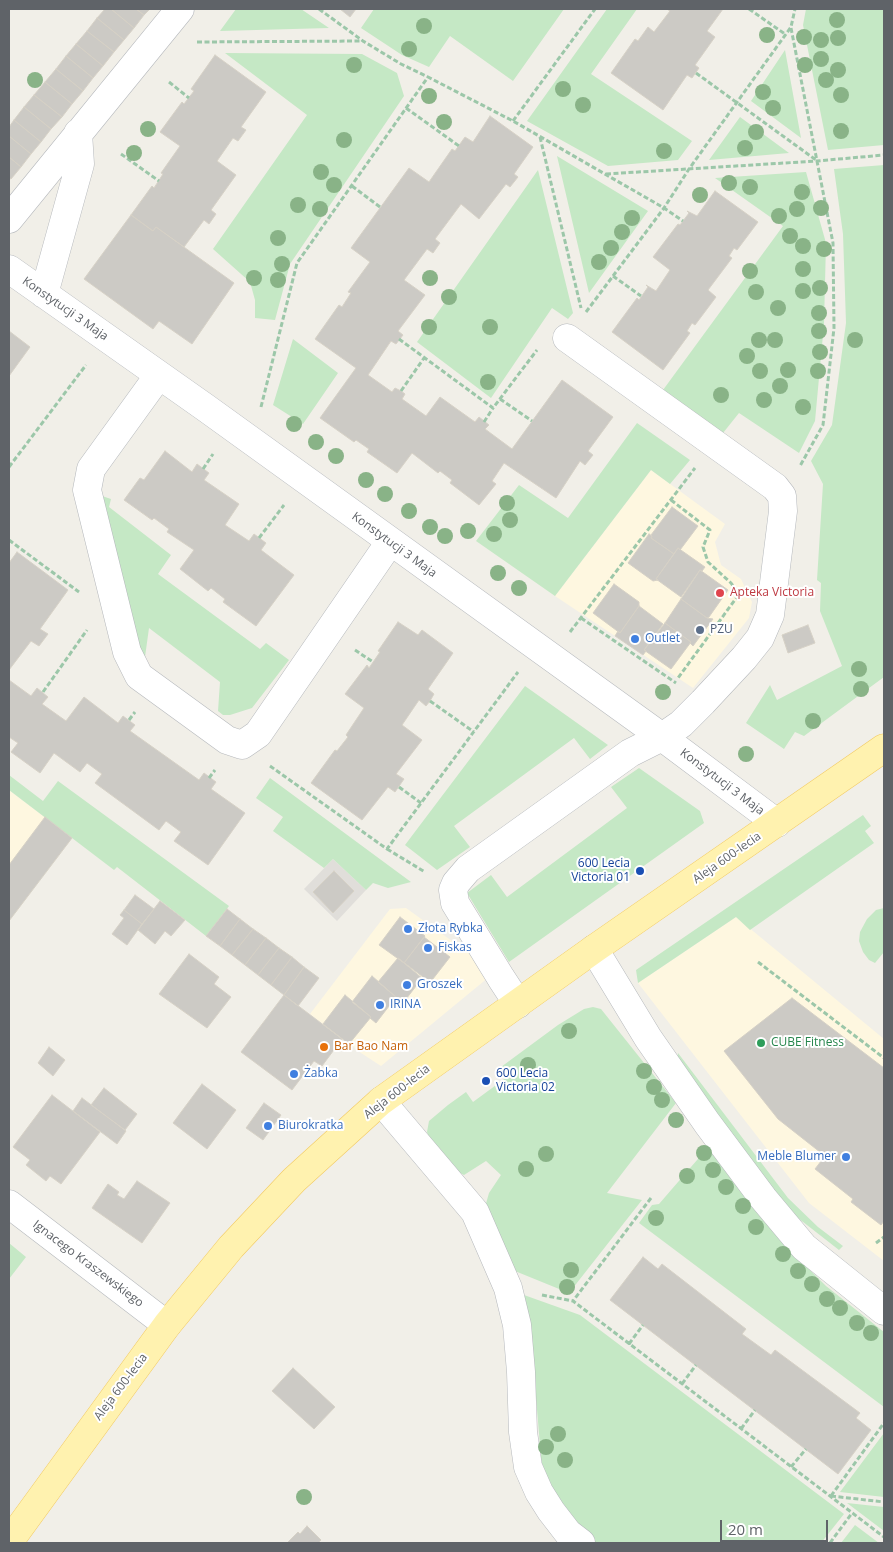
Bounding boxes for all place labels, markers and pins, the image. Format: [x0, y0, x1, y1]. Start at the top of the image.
place label: Apteka Victoria [730, 586, 814, 600]
marker: Apteka Victoria [714, 587, 726, 599]
place label: PZU [710, 623, 733, 637]
marker: PZU [694, 624, 706, 636]
place label: Outlet [645, 632, 680, 646]
marker: Outlet [629, 633, 641, 645]
place label: 600 Lecia Victoria 01 [571, 857, 630, 885]
marker: 600 Lecia Victoria 01 [634, 865, 646, 877]
place label: Złota Rybka [418, 922, 483, 936]
marker: Złota Rybka [402, 923, 414, 935]
place label: Fiskas [438, 941, 472, 955]
marker: Fiskas [422, 942, 434, 954]
place label: Groszek [417, 978, 462, 992]
marker: Groszek [401, 979, 413, 991]
place label: IRINA [390, 998, 421, 1012]
marker: IRINA [374, 999, 386, 1011]
place label: CUBE Fitness [771, 1036, 844, 1050]
marker: CUBE Fitness [755, 1037, 767, 1049]
place label: Bar Bao Nam [334, 1040, 408, 1054]
marker: Bar Bao Nam [318, 1041, 330, 1053]
place label: Żabka [304, 1067, 338, 1081]
place label: 600 Lecia Victoria 02 [496, 1067, 555, 1095]
marker: Żabka [288, 1068, 300, 1080]
marker: 600 Lecia Victoria 02 [480, 1075, 492, 1087]
place label: Biurokratka [278, 1119, 343, 1133]
marker: Biurokratka [262, 1120, 274, 1132]
place label: Meble Blumer [757, 1150, 836, 1164]
marker: Meble Blumer [840, 1151, 852, 1163]

